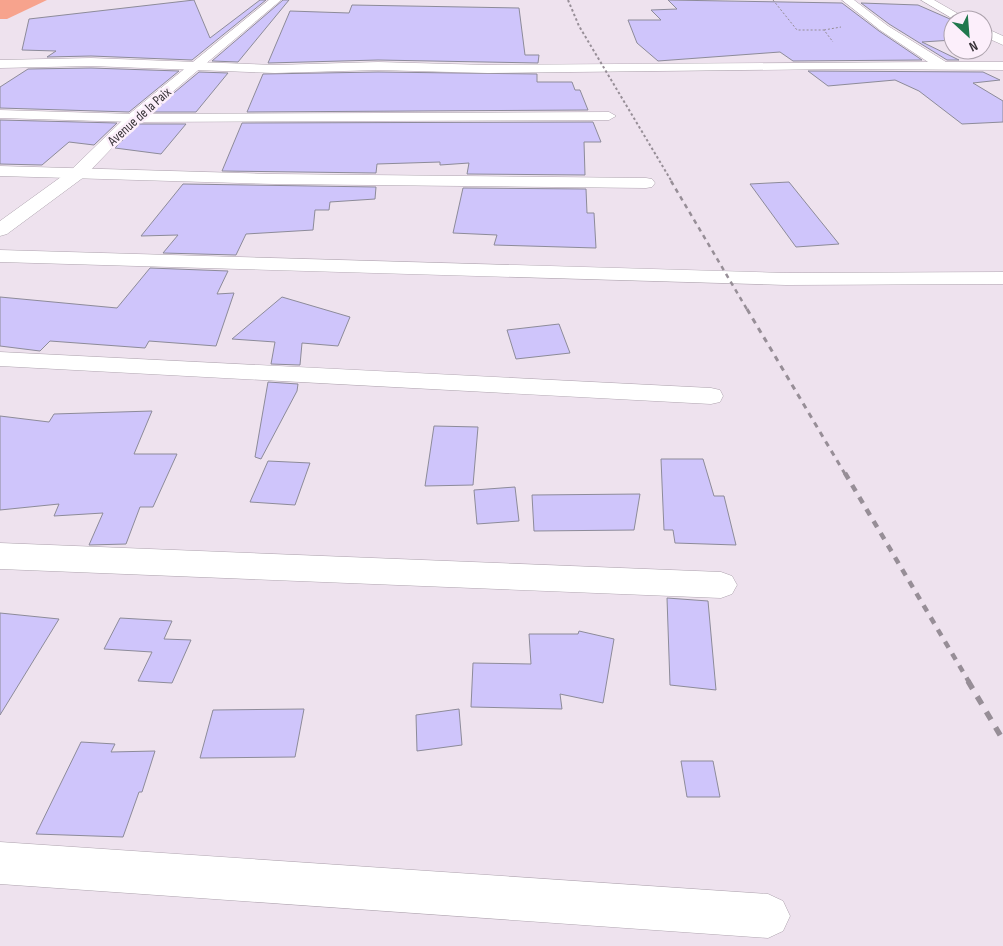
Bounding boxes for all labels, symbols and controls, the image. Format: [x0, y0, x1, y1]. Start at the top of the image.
north arrow [943, 10, 993, 60]
text: N [966, 37, 981, 56]
street label: Avenue de la Paix [103, 83, 175, 150]

